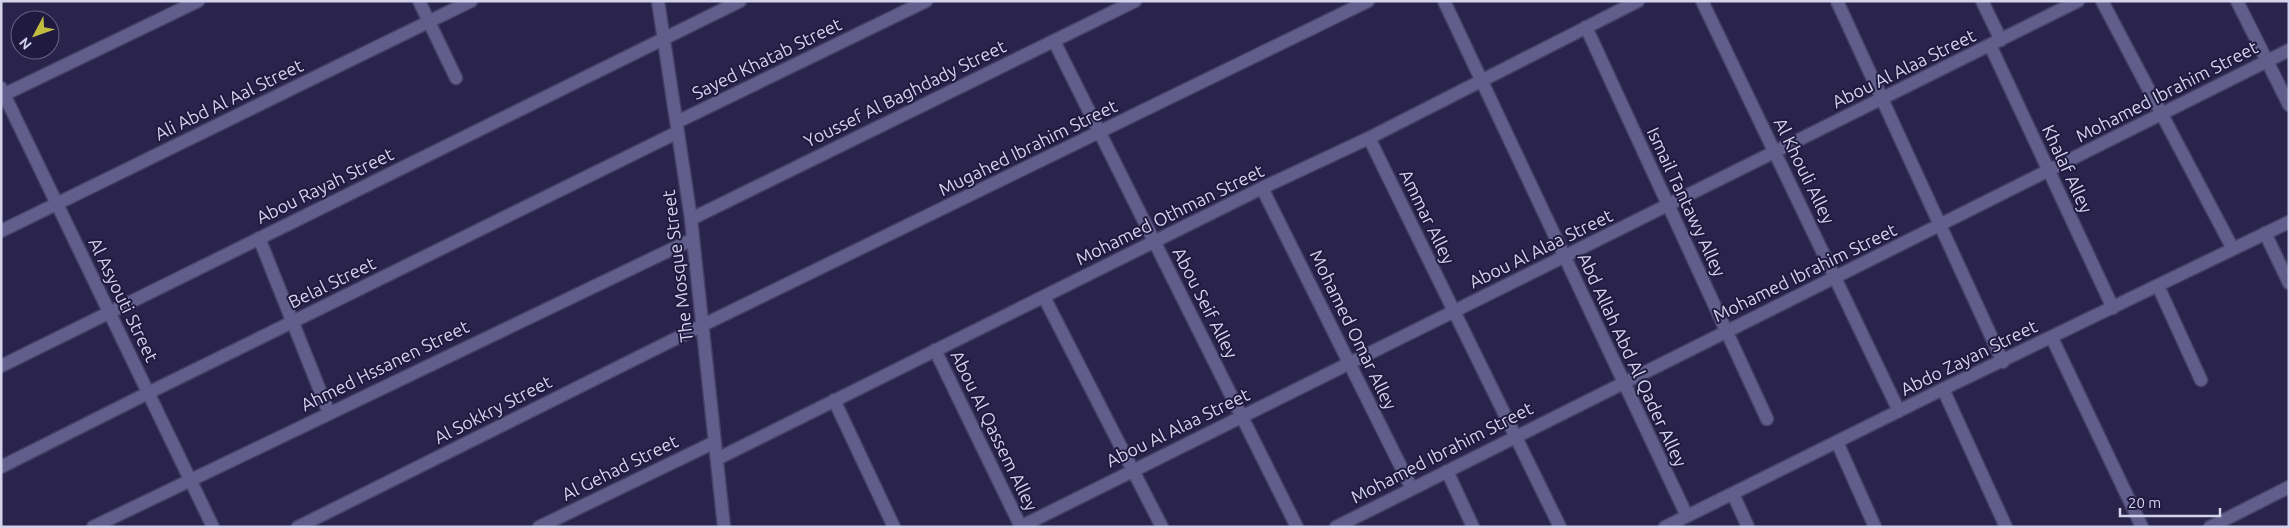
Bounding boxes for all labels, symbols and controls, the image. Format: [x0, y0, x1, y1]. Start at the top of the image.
north arrow [10, 10, 60, 60]
street label: Sayed Khatab Street [689, 13, 844, 103]
street label: Abou Al Alaa Street [1829, 25, 1979, 112]
text: N [16, 34, 35, 53]
street label: Youssef Al Baghdady Street [800, 35, 1009, 151]
street label: Mohamed Ibrahim Street [2072, 36, 2261, 146]
street label: Ali Abd Al Aal Street [151, 55, 306, 144]
street label: Mugahed Ibrahim Street [935, 95, 1120, 199]
street label: Al Khouli Alley [1771, 114, 1839, 227]
street label: Khalaf Alley [2039, 121, 2097, 216]
street label: Ismail Tantawy Alley [1644, 124, 1730, 280]
street label: Abou Rayah Street [253, 143, 396, 227]
street label: Mohamed Othman Street [1072, 160, 1267, 268]
street label: Ammar Alley [1396, 166, 1460, 267]
street label: The Mosque Street [658, 189, 696, 343]
street label: Abou Al Alaa Street [1466, 205, 1616, 292]
street label: Mohamed Ibrahim Street [1710, 219, 1900, 325]
street label: Al Asyouti Street [85, 234, 163, 365]
street label: Abou Seif Alley [1169, 244, 1243, 362]
street label: Mohamed Omar Alley [1306, 246, 1401, 413]
street label: Abd Allah Abd Al Qader Alley [1574, 250, 1691, 470]
street label: Belal Street [285, 252, 378, 312]
street label: Abdo Zayan Street [1897, 315, 2040, 399]
street label: Ahmed Hssanen Street [297, 316, 472, 415]
street label: Abou Al Qassem Alley [946, 347, 1043, 515]
street label: Al Sokkry Street [431, 371, 555, 447]
street label: Abou Al Alaa Street [1103, 384, 1253, 471]
street label: Mohamed Ibrahim Street [1347, 397, 1536, 507]
street label: Al Gehad Street [558, 430, 681, 504]
scale bar [2120, 486, 2220, 518]
text: 20 m [2128, 494, 2161, 511]

